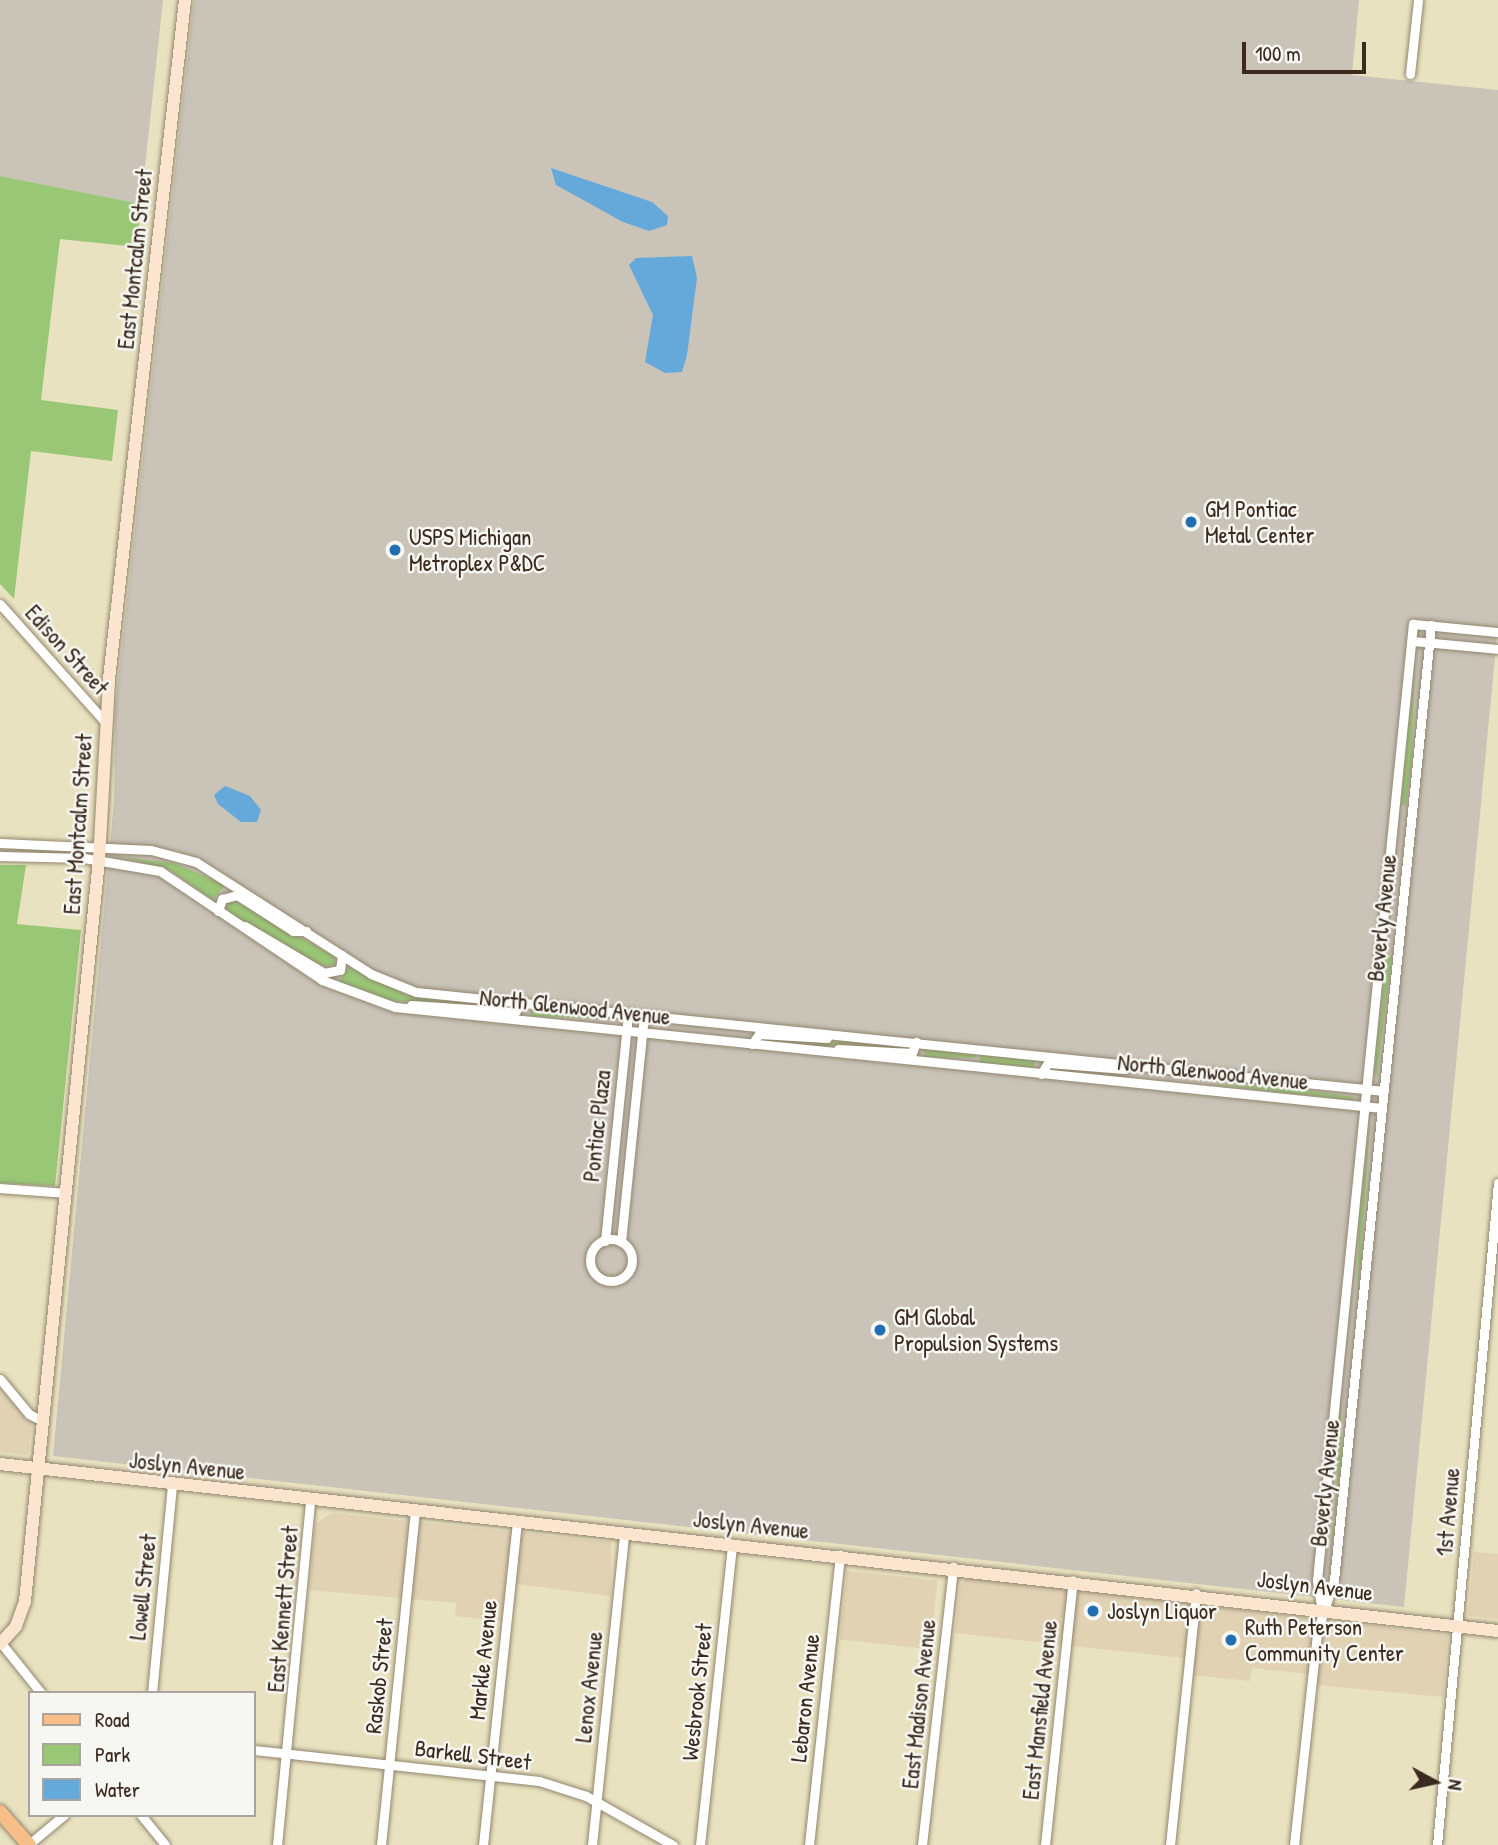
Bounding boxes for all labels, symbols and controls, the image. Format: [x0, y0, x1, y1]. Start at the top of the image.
scale bar [1246, 28, 1370, 72]
text: 100 m [1255, 39, 1301, 68]
street label: East Montcalm Street [112, 168, 158, 350]
place label: GM Pontiac Metal Center [1205, 495, 1314, 549]
marker: GM Pontiac Metal Center [1183, 514, 1199, 530]
place label: USPS Michigan Metroplex P&DC [409, 523, 545, 577]
marker: USPS Michigan Metroplex P&DC [387, 542, 403, 558]
street label: Edison Street [19, 599, 115, 701]
street label: East Montcalm Street [58, 733, 98, 915]
street label: Beverly Avenue [1362, 853, 1402, 983]
street label: North Glenwood Avenue [478, 983, 672, 1031]
street label: North Glenwood Avenue [1116, 1048, 1310, 1096]
street label: Pontiac Plaza [577, 1069, 617, 1183]
place label: GM Global Propulsion Systems [894, 1303, 1058, 1357]
marker: GM Global Propulsion Systems [872, 1322, 888, 1338]
street label: Beverly Avenue [1305, 1418, 1345, 1548]
street label: Joslyn Avenue [128, 1446, 246, 1486]
street label: 1st Avenue [1430, 1467, 1466, 1557]
street label: Joslyn Avenue [692, 1505, 810, 1545]
street label: East Kennett Street [262, 1525, 304, 1693]
street label: Lowell Street [124, 1533, 162, 1641]
street label: Joslyn Avenue [1256, 1565, 1374, 1607]
place label: Joslyn Liquor [1107, 1597, 1217, 1625]
street label: Markle Avenue [463, 1599, 503, 1721]
marker: Joslyn Liquor [1085, 1603, 1101, 1619]
place label: Ruth Peterson Community Center [1245, 1613, 1404, 1667]
street label: Raskob Street [359, 1617, 399, 1735]
street label: East Madison Avenue [896, 1618, 942, 1790]
street label: East Mansfield Avenue [1017, 1619, 1063, 1801]
street label: Wesbrook Street [676, 1622, 718, 1762]
street label: Lenox Avenue [569, 1630, 609, 1744]
marker: Ruth Peterson Community Center [1223, 1632, 1239, 1648]
street label: Lebaron Avenue [785, 1633, 825, 1763]
legend [28, 1691, 256, 1817]
text: Road [95, 1705, 129, 1734]
street label: Barkell Street [413, 1734, 533, 1776]
text: Park [95, 1740, 130, 1769]
north arrow [1400, 1747, 1470, 1817]
text: Water [95, 1775, 140, 1804]
text: N [1442, 1778, 1469, 1792]

